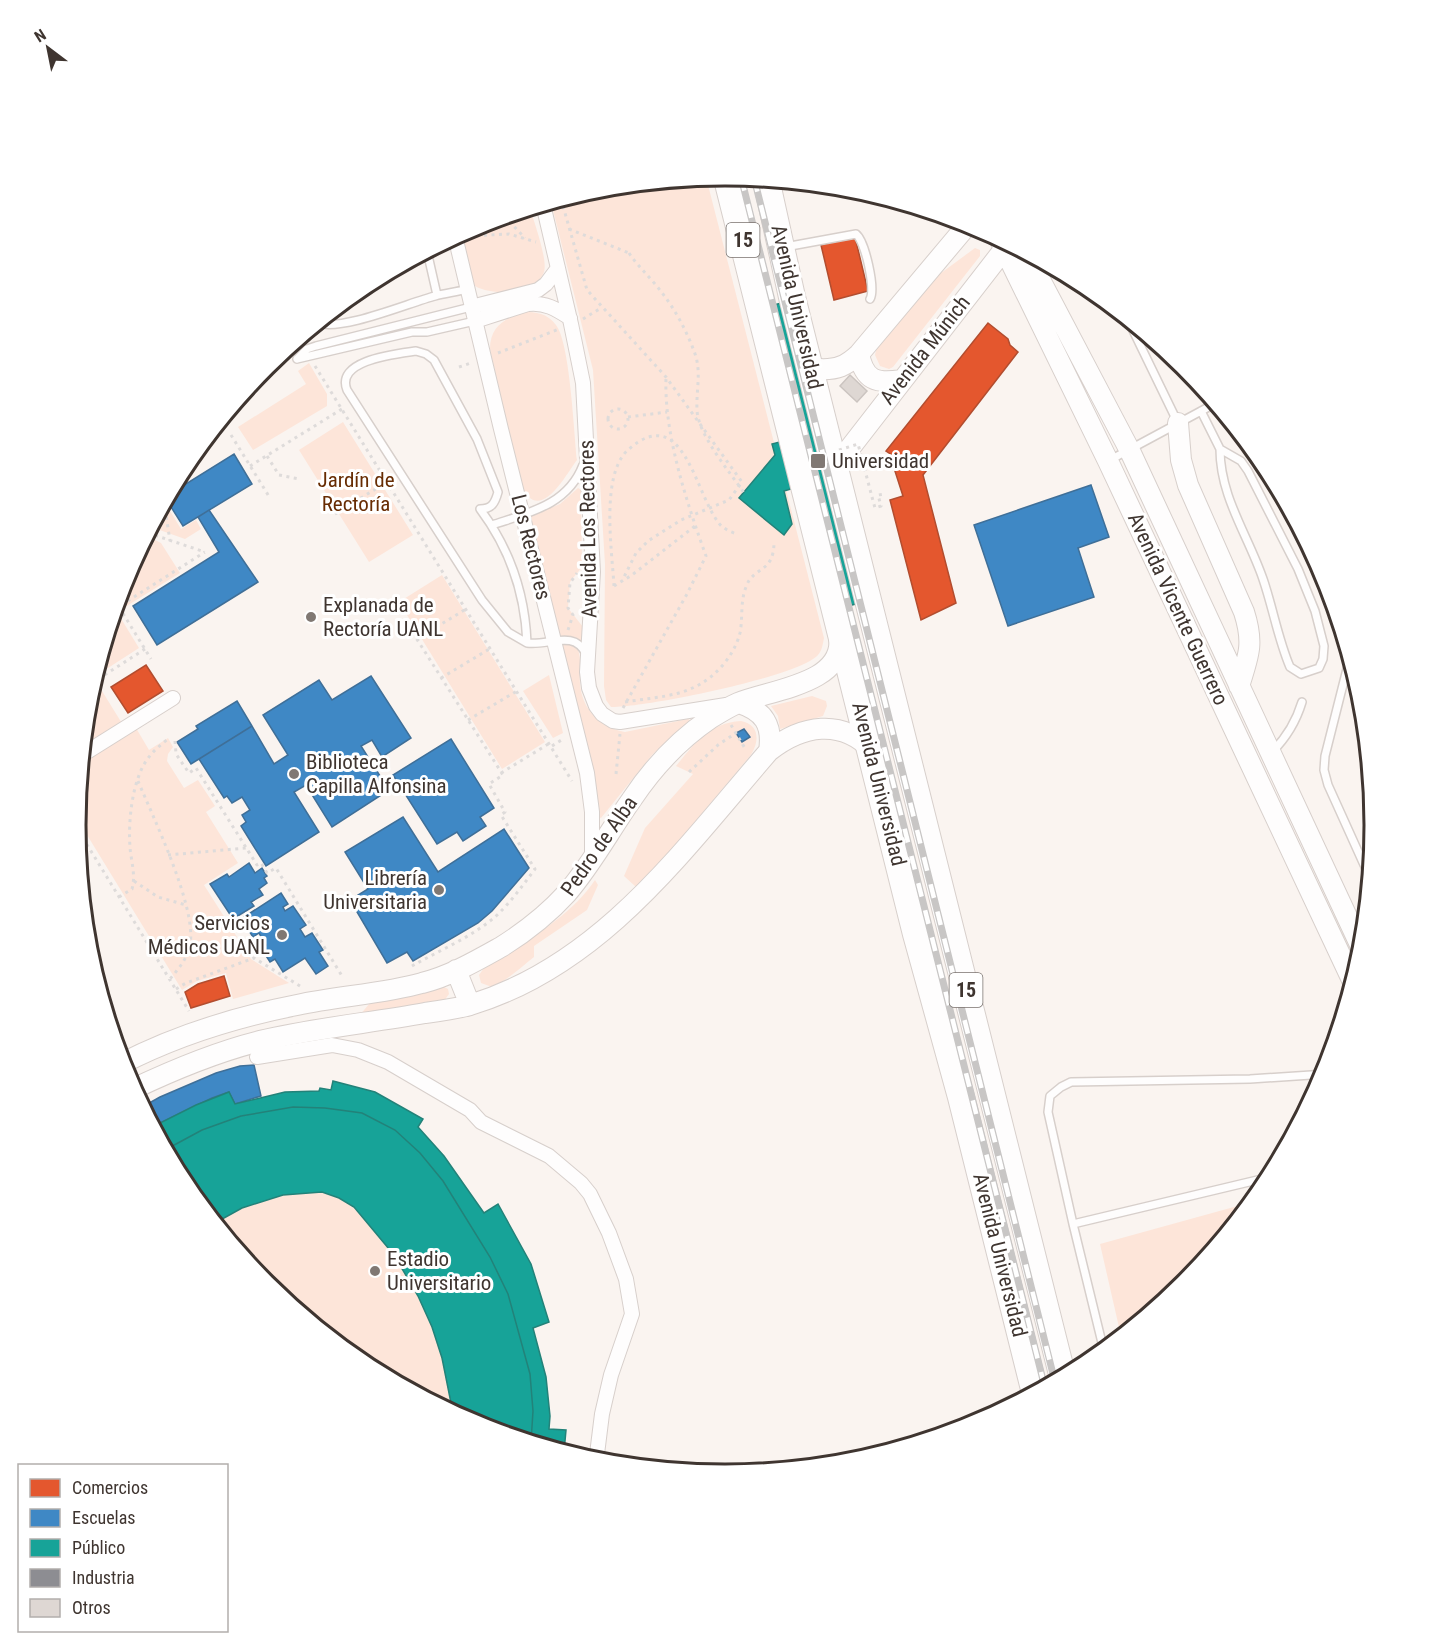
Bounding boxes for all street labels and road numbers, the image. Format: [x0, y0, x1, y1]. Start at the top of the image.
road number: 15 [726, 223, 760, 257]
street label: Avenida Universidad [766, 223, 828, 391]
street label: Avenida Múnich [875, 291, 975, 409]
street label: Avenida Los Rectores [574, 440, 602, 618]
street label: Los Rectores [506, 492, 556, 602]
street label: Avenida Vicente Guerrero [1123, 509, 1233, 709]
street label: Avenida Universidad [847, 700, 911, 868]
street label: Pedro de Alba [556, 792, 642, 900]
road number: 15 [950, 973, 982, 1007]
street label: Avenida Universidad [968, 1171, 1032, 1339]

